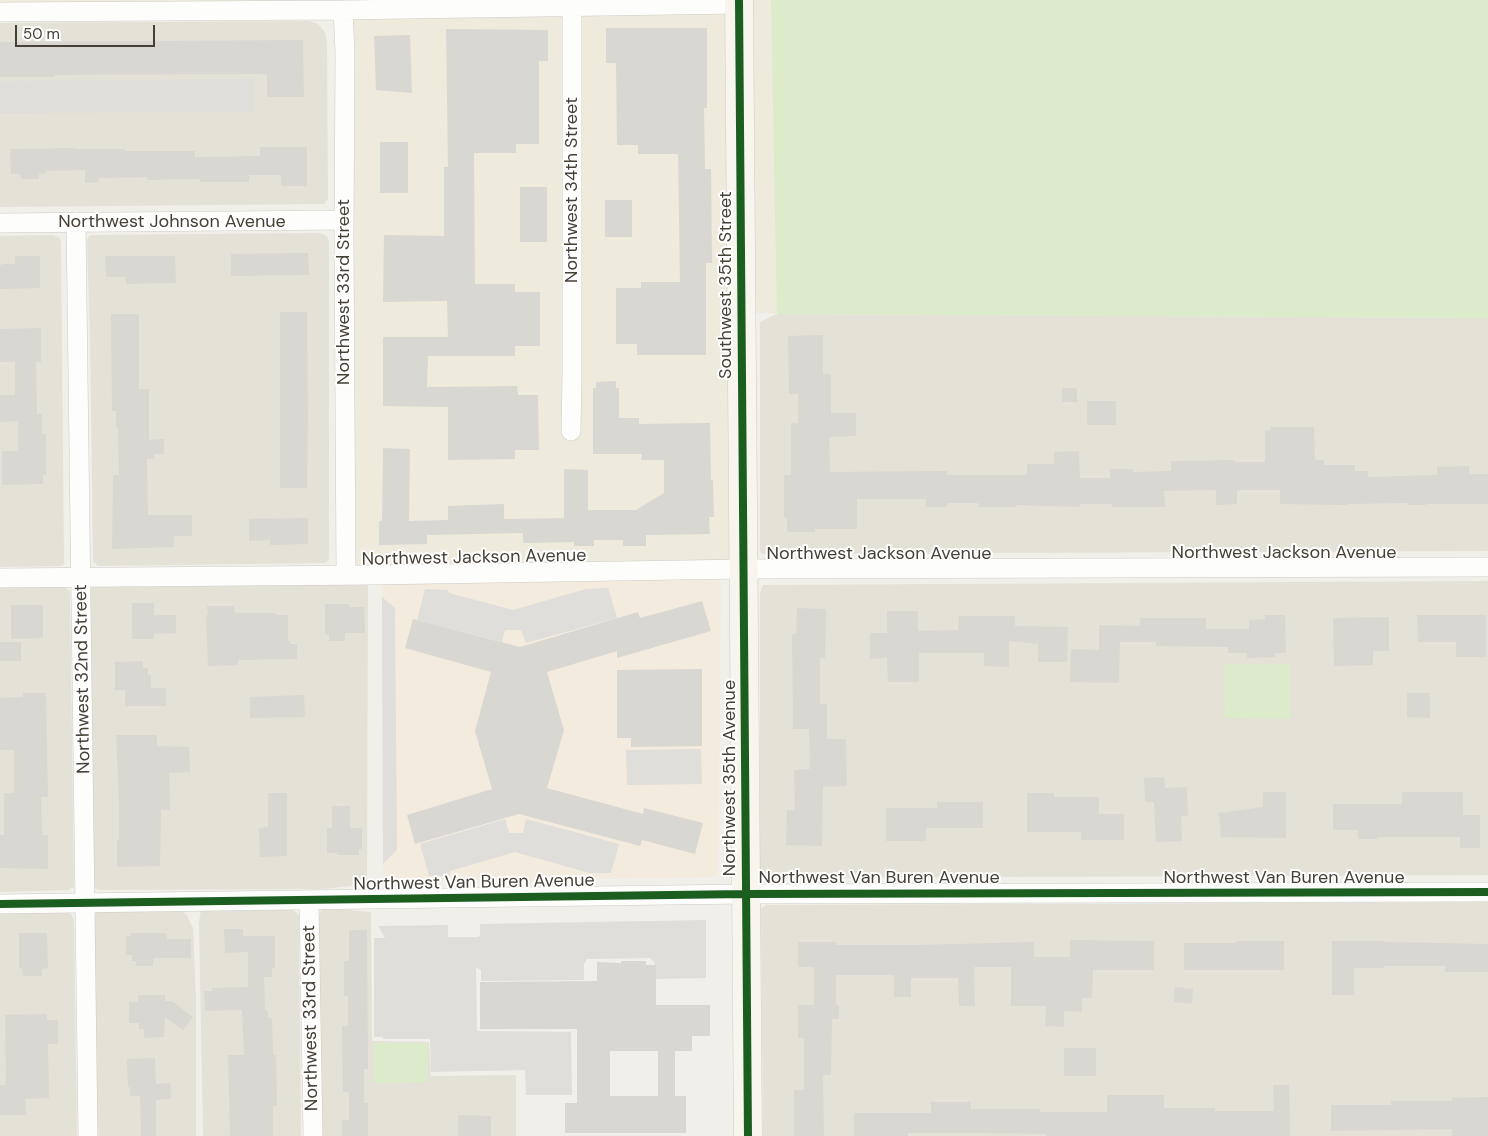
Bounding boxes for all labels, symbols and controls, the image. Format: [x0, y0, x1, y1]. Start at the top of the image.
scale bar [18, 15, 158, 47]
text: 50 m [23, 24, 60, 44]
street label: Northwest 34th Street [561, 97, 583, 283]
street label: Southwest 35th Street [715, 191, 737, 379]
street label: Northwest 33rd Street [333, 199, 355, 385]
street label: Northwest Johnson Avenue [58, 211, 286, 233]
street label: Northwest Jackson Avenue [1172, 542, 1396, 564]
street label: Northwest Jackson Avenue [767, 543, 991, 565]
street label: Northwest Jackson Avenue [361, 545, 587, 571]
street label: Northwest 32nd Street [71, 584, 95, 774]
street label: Northwest 35th Avenue [719, 680, 741, 876]
street label: Northwest Van Buren Avenue [758, 867, 1000, 889]
street label: Northwest Van Buren Avenue [1163, 867, 1405, 889]
street label: Northwest Van Buren Avenue [353, 870, 595, 896]
street label: Northwest 33rd Street [299, 925, 323, 1111]

